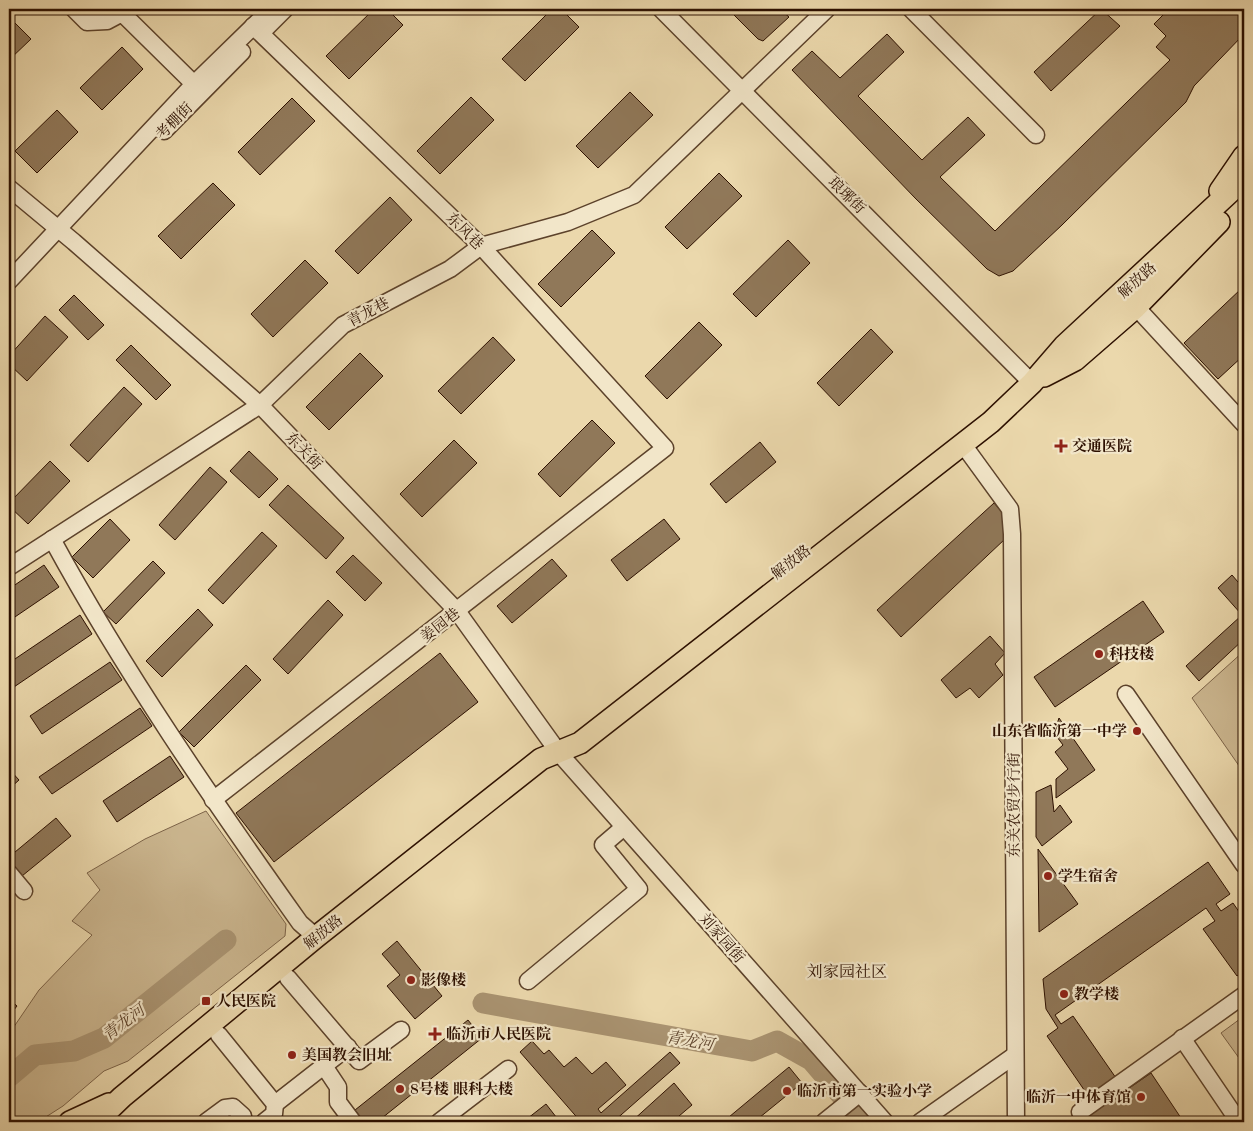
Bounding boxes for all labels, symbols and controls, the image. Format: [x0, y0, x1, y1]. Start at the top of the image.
street label: 考棚街 [152, 99, 196, 143]
street label: 琅琊街 [825, 173, 869, 217]
street label: 东风巷 [443, 209, 487, 253]
street label: 解放路 [1115, 259, 1160, 302]
street label: 青龙巷 [344, 294, 392, 331]
street label: 东关街 [282, 429, 325, 473]
place label: 交通医院 [1072, 437, 1132, 455]
marker: 交通医院 [1054, 439, 1068, 453]
street label: 解放路 [768, 542, 814, 583]
street label: 姜园巷 [417, 605, 463, 646]
place label: 科技楼 [1109, 646, 1154, 663]
marker: 科技楼 [1093, 648, 1105, 660]
place label: 山东省临沂第一中学 [992, 722, 1127, 740]
marker: 山东省临沂第一中学 [1131, 725, 1143, 737]
street label: 东关农贸步行街 [1006, 752, 1023, 858]
place label: 学生宿舍 [1058, 867, 1118, 885]
marker: 学生宿舍 [1042, 870, 1054, 882]
street label: 刘家园街 [696, 910, 748, 967]
street label: 解放路 [300, 912, 346, 953]
district label: 刘家园社区 [807, 963, 887, 981]
place label: 影像楼 [421, 972, 466, 989]
marker: 影像楼 [405, 974, 417, 986]
place label: 教学楼 [1074, 986, 1119, 1003]
marker: 教学楼 [1058, 988, 1070, 1000]
place label: 人民医院 [216, 993, 276, 1010]
marker: 人民医院 [200, 995, 212, 1007]
water label: 青龙河 [99, 999, 151, 1044]
place label: 临沂市人民医院 [446, 1025, 551, 1043]
marker: 临沂市人民医院 [428, 1027, 442, 1041]
water label: 青龙河 [665, 1028, 718, 1055]
place label: 美国教会旧址 [302, 1047, 392, 1064]
marker: 美国教会旧址 [286, 1049, 298, 1061]
place label: 8号楼 眼科大楼 [410, 1081, 513, 1098]
place label: 临沂市第一实验小学 [797, 1082, 932, 1100]
marker: 8号楼 眼科大楼 [394, 1083, 406, 1095]
marker: 临沂市第一实验小学 [781, 1085, 793, 1097]
place label: 临沂一中体育馆 [1026, 1088, 1131, 1106]
marker: 临沂一中体育馆 [1135, 1091, 1147, 1103]

